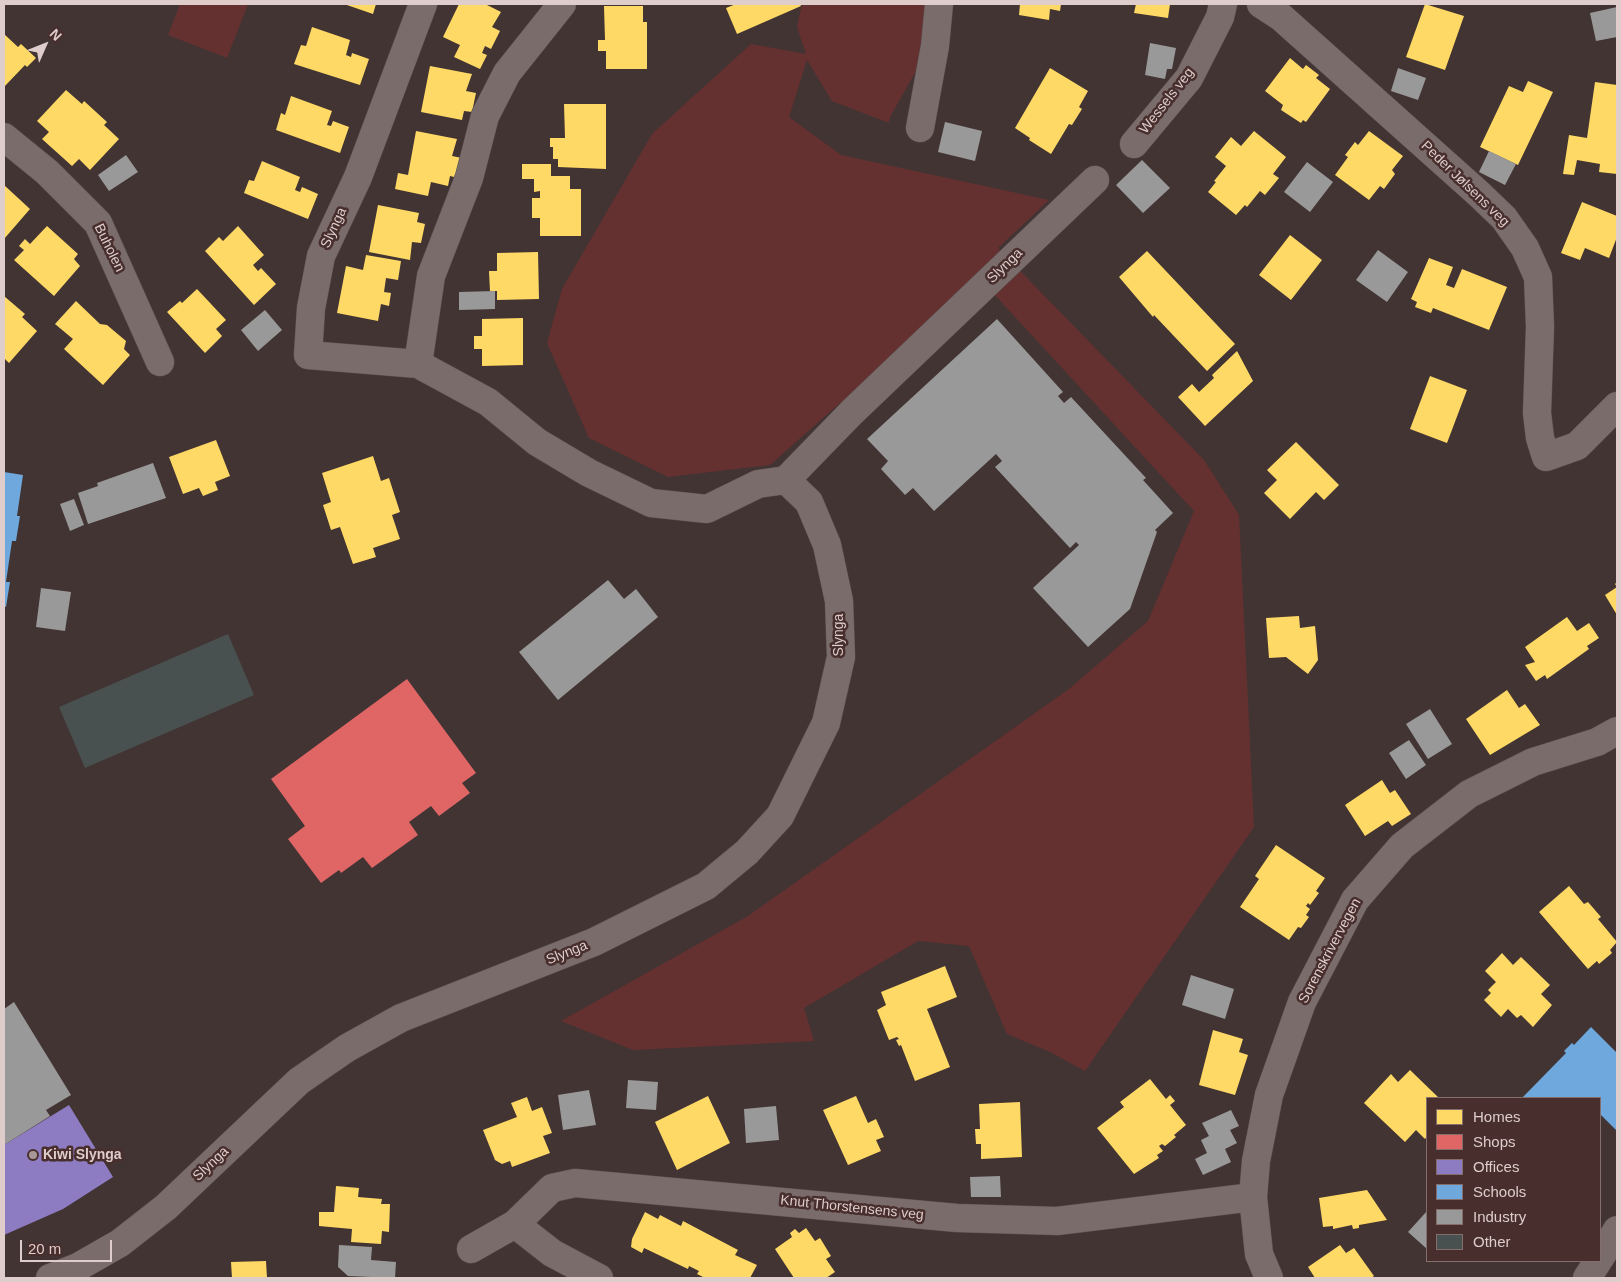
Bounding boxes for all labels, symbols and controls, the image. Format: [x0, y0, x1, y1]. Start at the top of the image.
north arrow [20, 20, 70, 70]
text: N [47, 25, 65, 44]
street label: Wessels veg [1136, 65, 1198, 137]
street label: Peder Jølsens veg [1417, 138, 1513, 230]
street label: Slynga [317, 205, 351, 251]
street label: Buholen [90, 221, 128, 275]
street label: Slynga [984, 245, 1026, 287]
street label: Slynga [831, 614, 847, 656]
street label: Sorenskrivervegen [1295, 896, 1365, 1006]
street label: Slynga [544, 937, 590, 969]
legend [1426, 1097, 1601, 1262]
text: Homes [1473, 1108, 1521, 1125]
text: Shops [1473, 1133, 1516, 1150]
street label: Slynga [190, 1143, 232, 1185]
place label: Kiwi Slynga [43, 1147, 122, 1163]
marker: Kiwi Slynga [27, 1149, 39, 1161]
text: Offices [1473, 1158, 1519, 1175]
text: Schools [1473, 1183, 1526, 1200]
street label: Knut Thorstensens veg [780, 1192, 924, 1224]
text: Industry [1473, 1208, 1526, 1225]
scale bar [22, 1230, 115, 1262]
text: Other [1473, 1233, 1511, 1250]
text: 20 m [28, 1240, 61, 1257]

